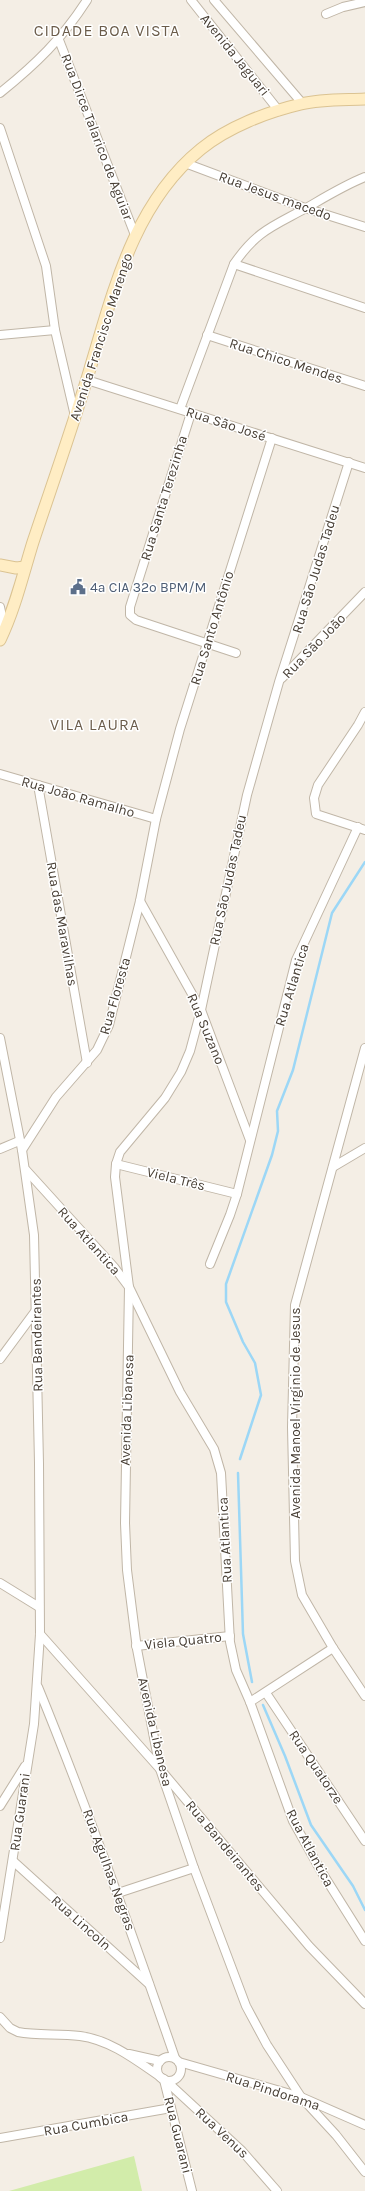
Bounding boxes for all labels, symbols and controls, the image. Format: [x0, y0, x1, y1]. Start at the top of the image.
street label: Avenida Jaguari [197, 11, 273, 99]
district label: CIDADE BOA VISTA [34, 21, 180, 40]
street label: Rua Dirce Talarico de Aguiar [57, 51, 137, 224]
street label: Rua Jesus macedo [216, 168, 334, 224]
street label: Avenida Francisco Marengo [66, 251, 136, 423]
street label: Rua Chico Mendes [227, 335, 345, 387]
street label: Rua São José [184, 403, 268, 445]
street label: Rua Santa Terezinha [137, 433, 191, 563]
street label: Rua São Judas Tadeu [288, 503, 344, 635]
street label: Rua Santo Antônio [187, 569, 237, 687]
public building icon: 4ª CIA 32º BPM/M [69, 578, 87, 596]
place label: 4ª CIA 32º BPM/M [90, 579, 206, 596]
street label: Rua São João [279, 610, 349, 682]
district label: VILA LAURA [50, 715, 140, 734]
street label: Rua João Ramalho [19, 773, 137, 821]
street label: Rua São Judas Tadeu [206, 813, 250, 947]
street label: Rua das Maravilhas [43, 861, 81, 987]
street label: Rua Atlantica [271, 941, 313, 1029]
street label: Rua Floresta [96, 955, 134, 1037]
street label: Rua Suzano [183, 991, 229, 1067]
street label: Viela Três [145, 1164, 207, 1194]
street label: Rua Atlantica [54, 1203, 124, 1279]
street label: Rua Bandeirantes [28, 1278, 46, 1392]
street label: Avenida Manoel Virginio de Jesus [287, 1307, 304, 1519]
street label: Avenida Libanesa [117, 1354, 137, 1466]
street label: Rua Atlantica [214, 1497, 236, 1583]
street label: Viela Quatro [144, 1628, 222, 1654]
street label: Avenida Libanesa [134, 1676, 176, 1788]
street label: Rua Quatorze [285, 1727, 347, 1807]
street label: Rua Guarani [6, 1772, 34, 1852]
street label: Rua Bandeirantes [182, 1797, 268, 1895]
street label: Rua Atlantica [282, 1806, 338, 1890]
street label: Rua Agulhas Negras [79, 1807, 139, 1933]
street label: Rua Lincoln [48, 1892, 114, 1954]
street label: Rua Pindorama [224, 2068, 322, 2114]
street label: Rua Guarani [160, 2095, 196, 2175]
street label: Rua Venus [192, 2104, 252, 2162]
street label: Rua Cumbica [42, 2108, 130, 2140]

